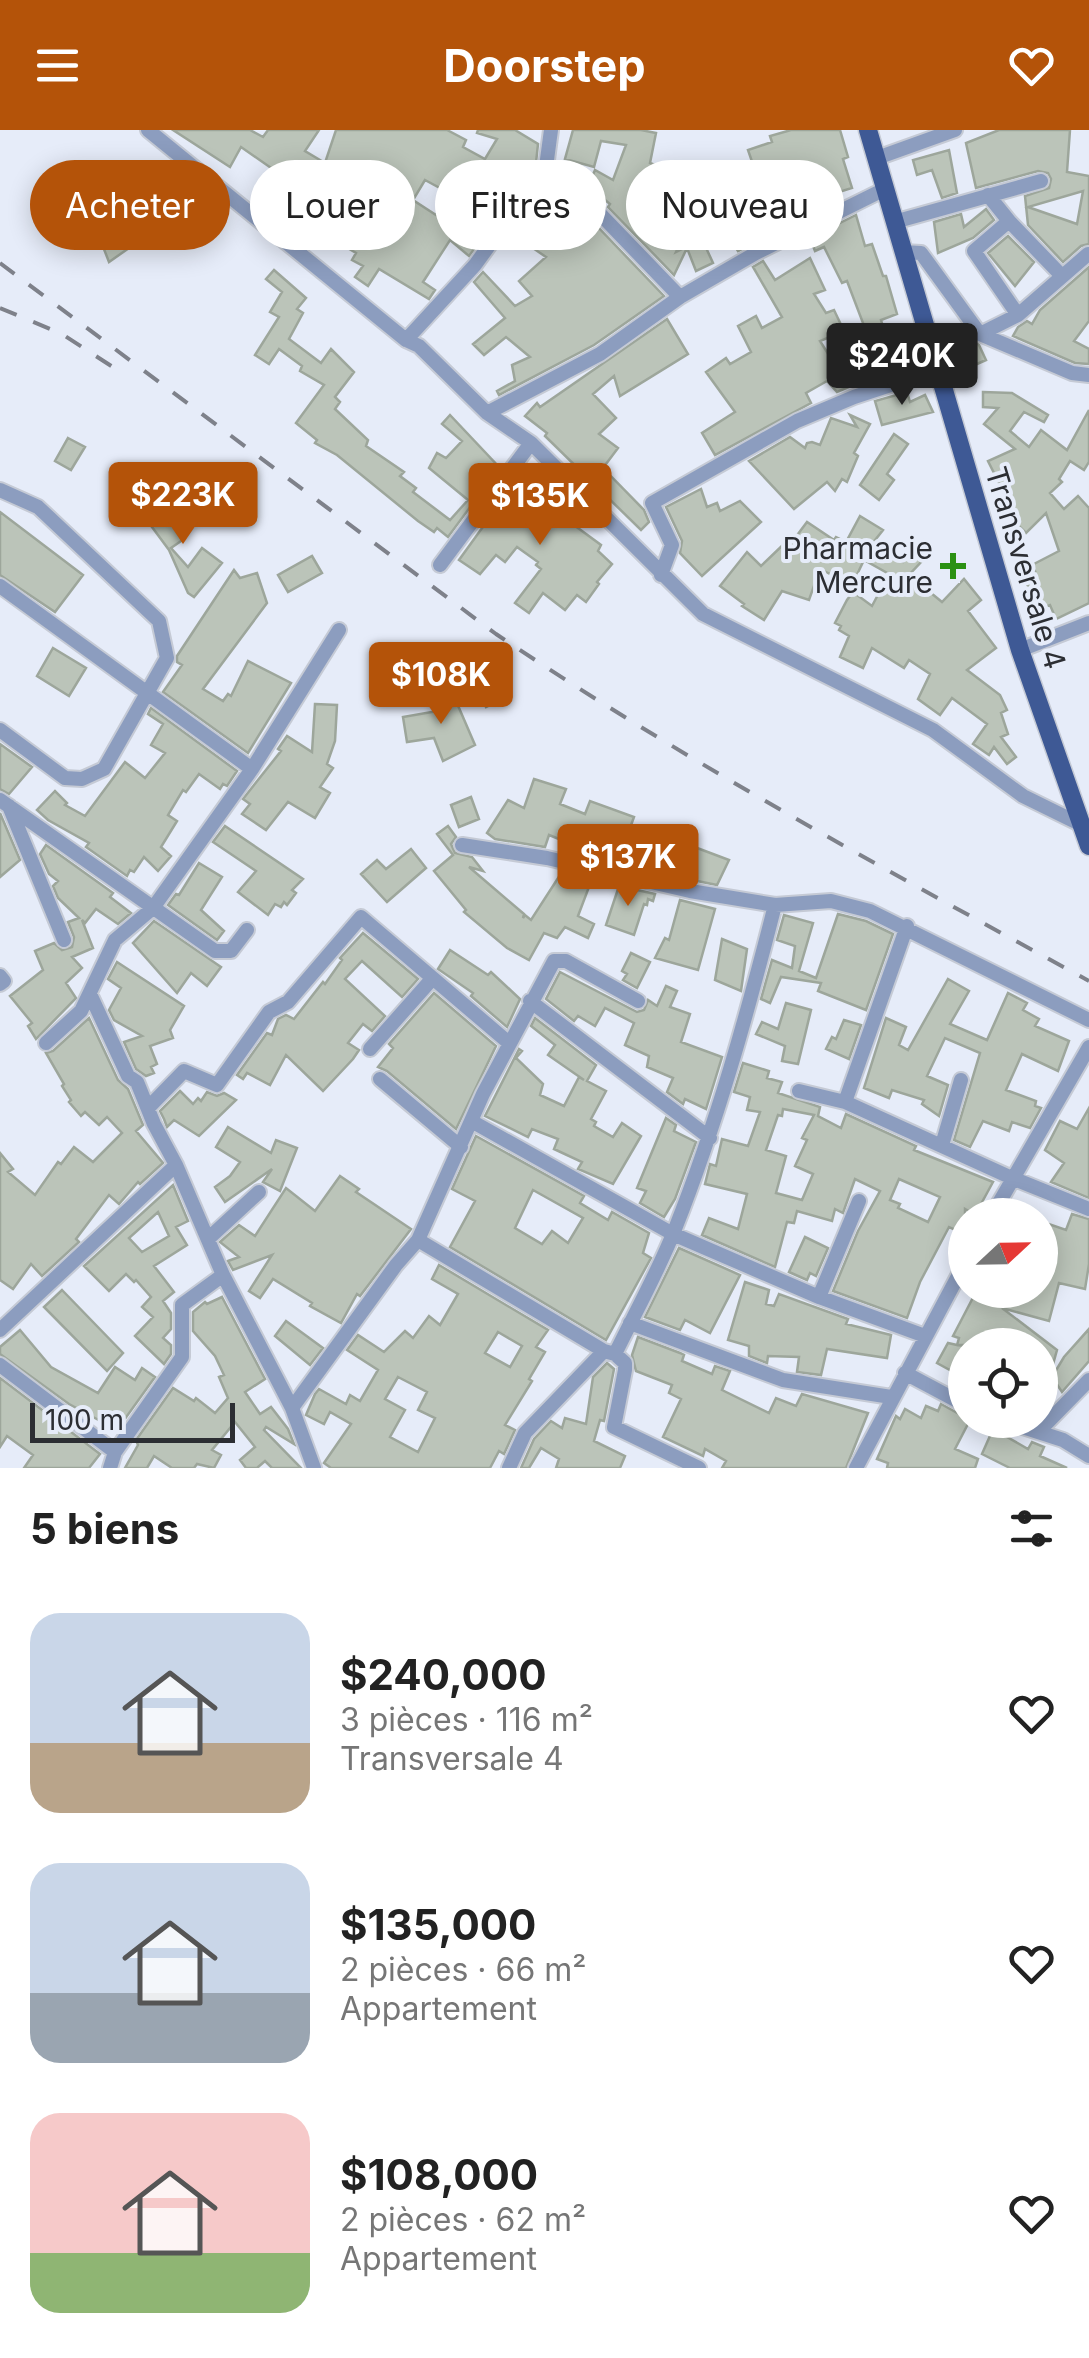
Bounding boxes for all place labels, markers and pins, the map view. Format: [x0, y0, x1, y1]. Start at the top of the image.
pin: $240K [832, 323, 972, 408]
pin: $223K [113, 462, 253, 547]
pin: $135K [470, 463, 610, 548]
place label: Pharmacie Mercure [782, 530, 933, 600]
marker: Pharmacie Mercure [942, 555, 964, 577]
pin: $108K [371, 642, 511, 727]
pin: $137K [558, 824, 698, 909]

